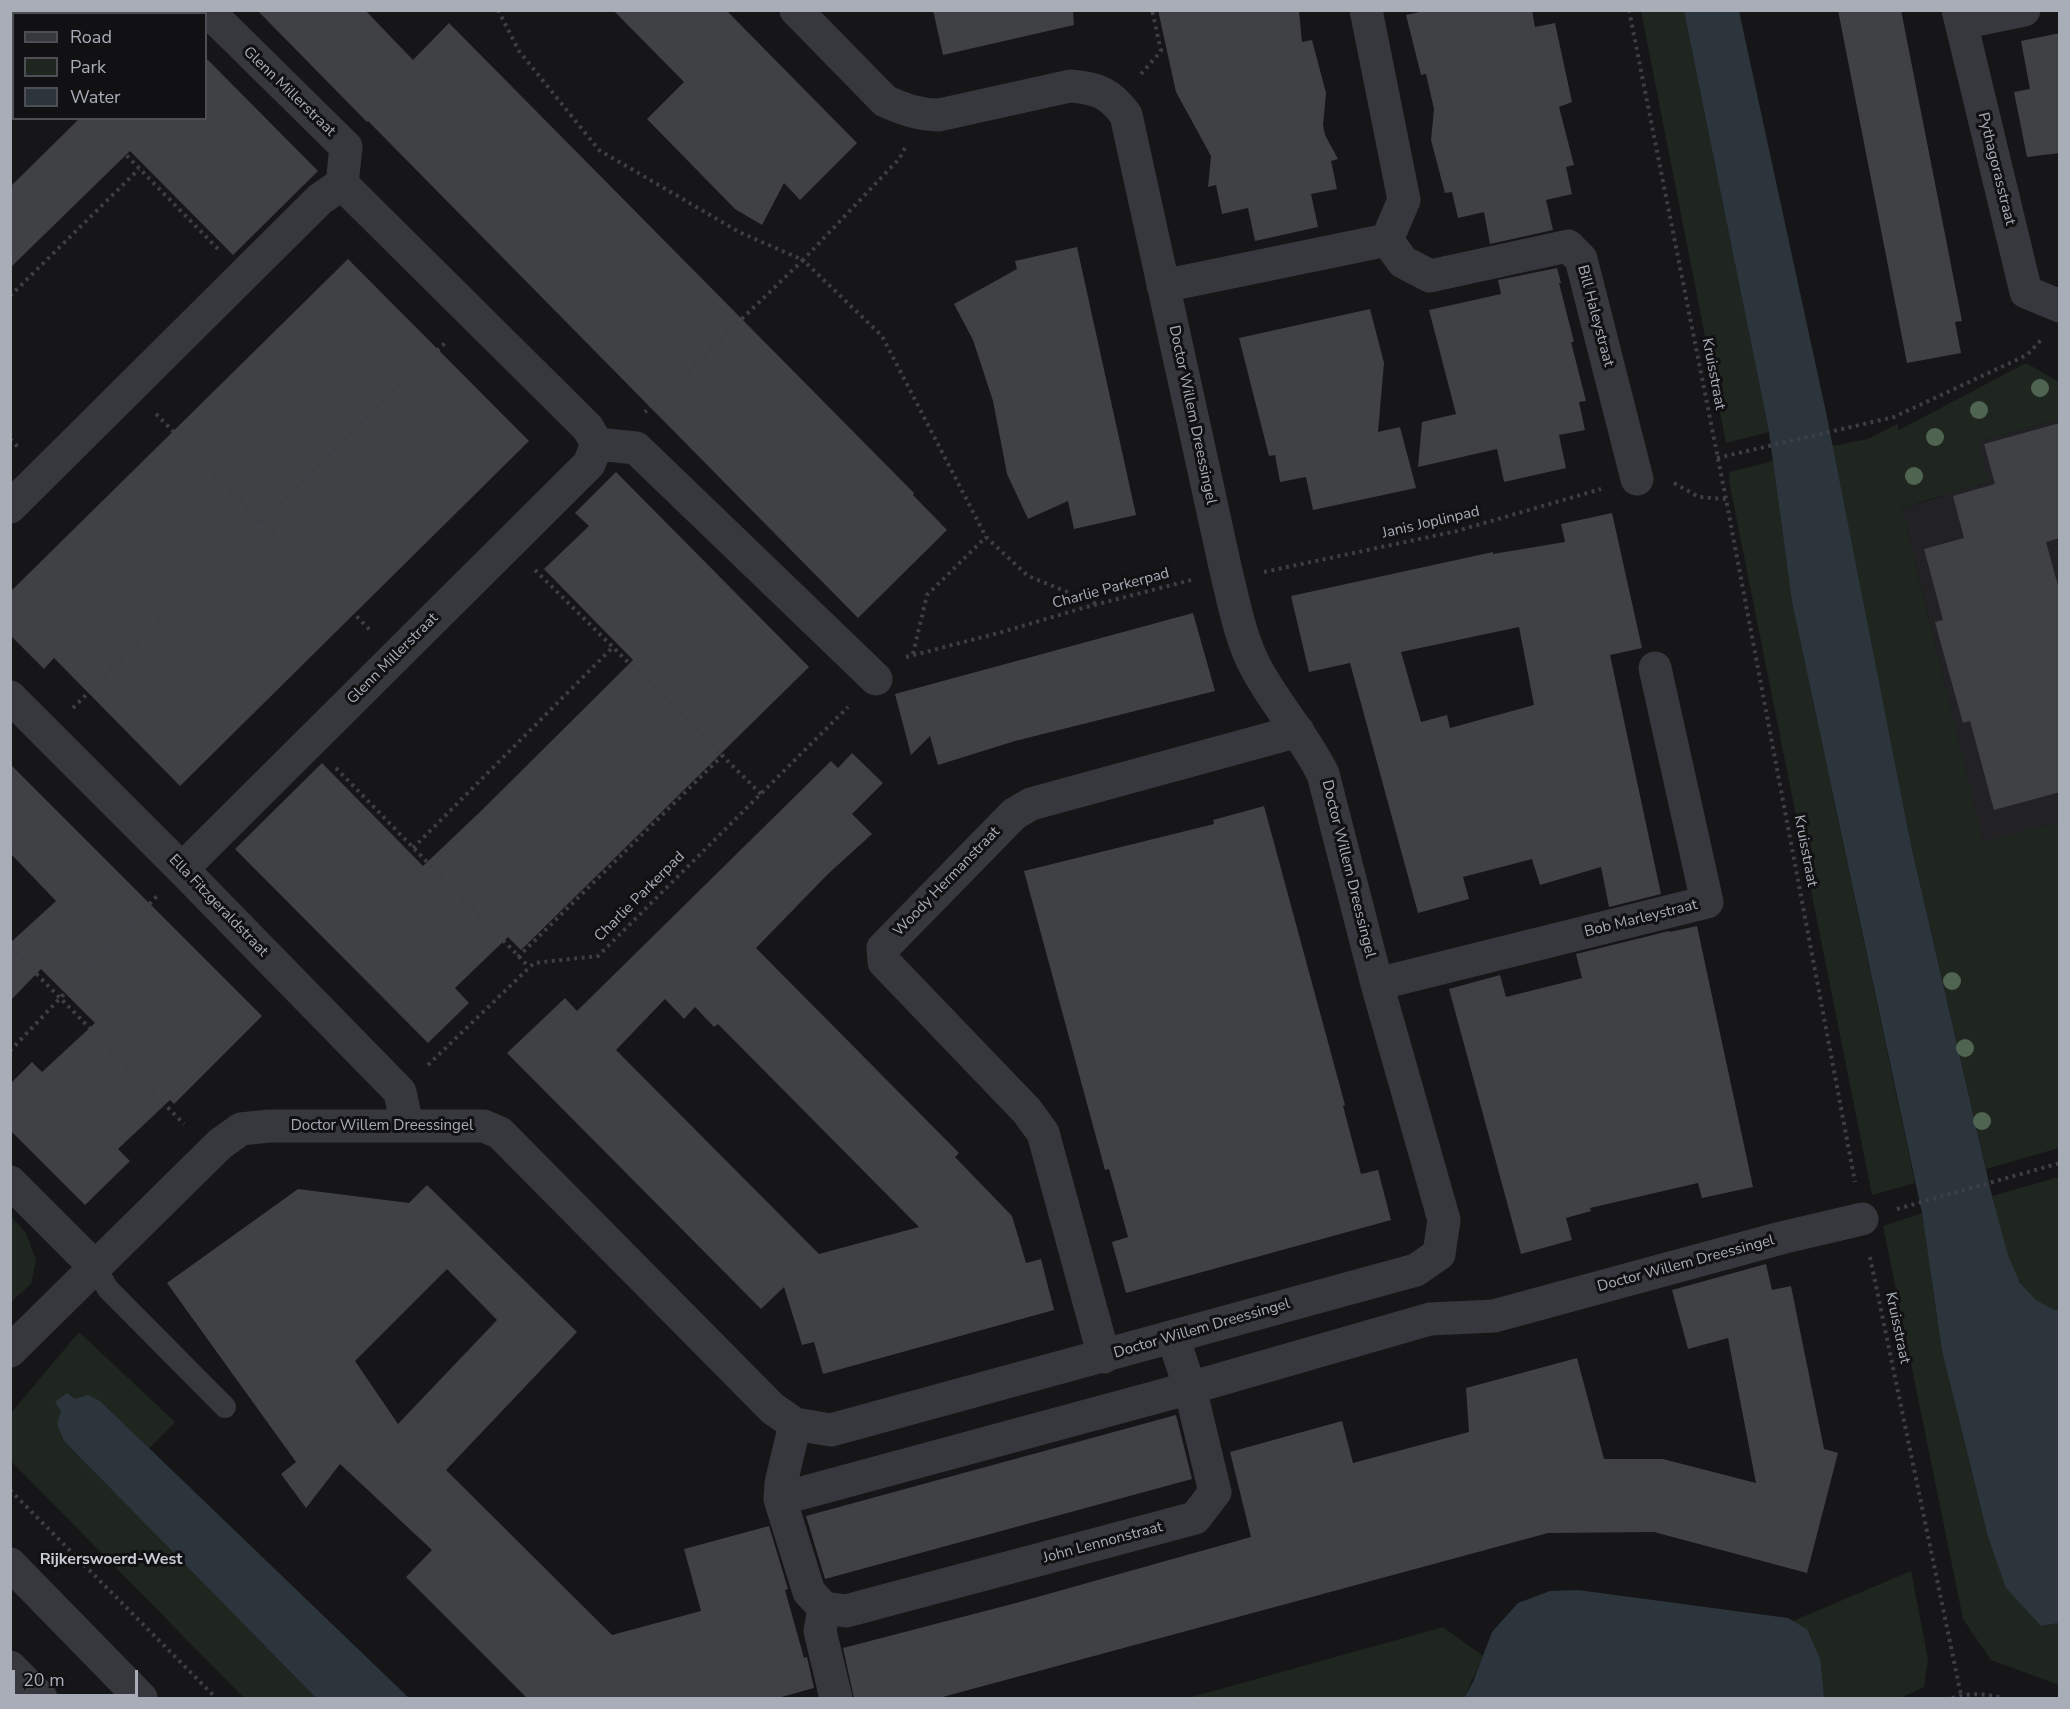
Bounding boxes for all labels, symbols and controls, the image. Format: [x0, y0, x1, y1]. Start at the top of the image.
legend [12, 12, 207, 120]
text: Road [70, 25, 112, 49]
street label: Glenn Millerstraat [239, 43, 339, 141]
text: Park [70, 55, 106, 79]
text: Water [70, 85, 121, 109]
street label: Pythagorasstraat [1973, 111, 2019, 227]
street label: Bill Haleystraat [1573, 263, 1617, 369]
street label: Doctor Willem Dreessingel [1164, 324, 1220, 506]
street label: Kruisstraat [1697, 337, 1729, 411]
street label: Janis Joplinpad [1380, 503, 1482, 543]
street label: Charlie Parkerpad [1051, 565, 1171, 613]
street label: Glenn Millerstraat [344, 610, 442, 708]
street label: Doctor Willem Dreessingel [1317, 778, 1379, 960]
street label: Kruisstraat [1789, 814, 1821, 888]
street label: Woody Hermanstraat [890, 823, 1004, 941]
street label: Charlie Parkerpad [591, 848, 689, 946]
street label: Ella Fitzgeraldstraat [165, 851, 271, 961]
street label: Bob Marleystraat [1583, 896, 1699, 942]
street label: Doctor Willem Dreessingel [291, 1117, 473, 1135]
street label: Doctor Willem Dreessingel [1595, 1232, 1777, 1296]
street label: Kruisstraat [1881, 1291, 1913, 1365]
street label: Doctor Willem Dreessingel [1112, 1295, 1292, 1363]
street label: John Lennonstraat [1041, 1518, 1165, 1568]
district label: Rijkerswoerd-West [40, 1550, 182, 1570]
scale bar [15, 1658, 141, 1696]
text: 20 m [23, 1668, 65, 1692]

